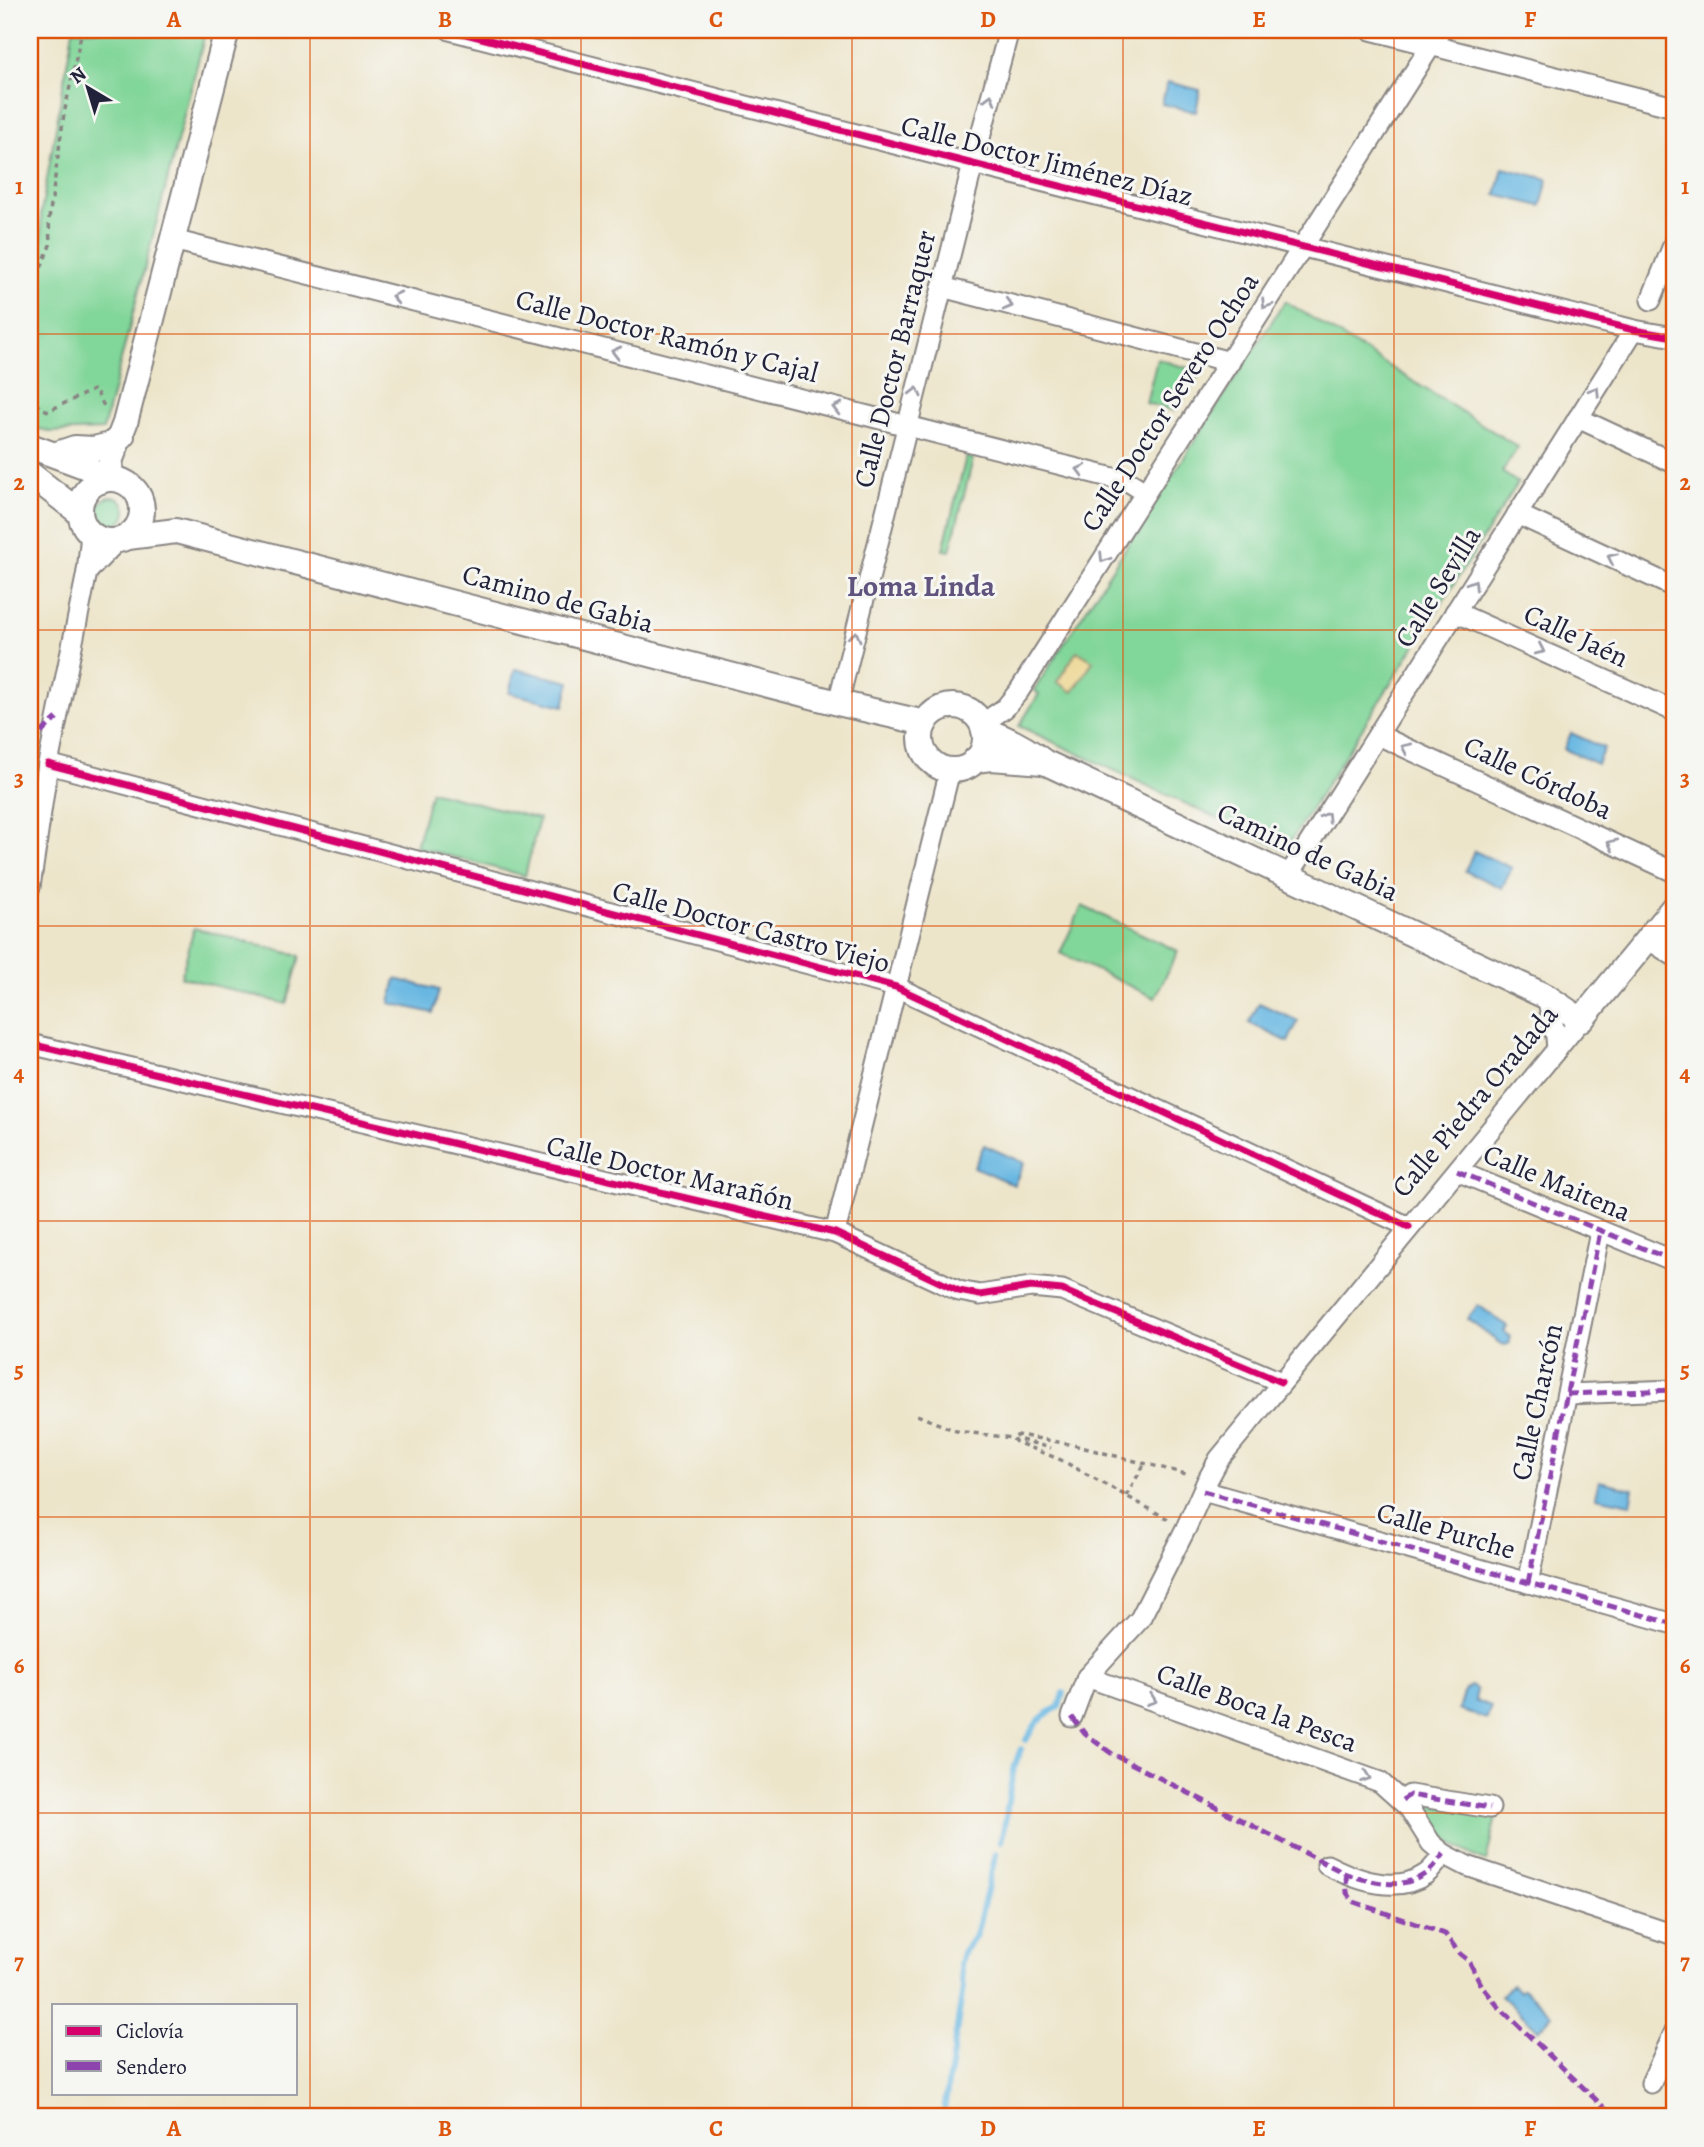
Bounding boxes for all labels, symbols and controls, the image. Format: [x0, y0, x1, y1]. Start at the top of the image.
text: A [166, 4, 182, 35]
text: B [438, 4, 452, 35]
text: C [709, 4, 723, 35]
text: D [980, 4, 996, 35]
text: E [1252, 4, 1266, 35]
text: F [1524, 4, 1537, 35]
north arrow [52, 52, 122, 122]
text: N [65, 61, 92, 90]
one-way arrow [982, 93, 997, 105]
street label: Calle Doctor Jiménez Díaz [897, 106, 1197, 216]
text: 1 [15, 171, 23, 202]
text: 1 [1681, 171, 1689, 202]
street label: Calle Doctor Barraquer [845, 226, 945, 492]
street label: Calle Doctor Severo Ochoa [1072, 265, 1268, 539]
street label: Calle Doctor Ramón y Cajal [512, 280, 822, 392]
one-way arrow [390, 291, 402, 305]
one-way arrow [1002, 296, 1014, 311]
one-way arrow [1262, 297, 1275, 310]
one-way arrow [610, 346, 622, 360]
one-way arrow [908, 386, 923, 398]
one-way arrow [1586, 386, 1599, 399]
one-way arrow [831, 402, 843, 416]
one-way arrow [1075, 464, 1087, 478]
text: 2 [13, 467, 25, 498]
text: 2 [1679, 467, 1691, 498]
street label: Calle Sevilla [1386, 519, 1490, 655]
one-way arrow [1099, 550, 1112, 563]
one-way arrow [1607, 552, 1619, 566]
street label: Camino de Gabia [458, 555, 658, 643]
district label: Loma Linda [847, 566, 996, 606]
one-way arrow [1465, 578, 1478, 591]
street label: Calle Jaén [1517, 595, 1635, 677]
one-way arrow [847, 631, 861, 643]
one-way arrow [1533, 642, 1545, 656]
street label: Calle Córdoba [1457, 727, 1619, 829]
one-way arrow [1401, 742, 1413, 756]
text: 3 [14, 763, 24, 794]
text: 3 [1680, 763, 1690, 794]
street label: Camino de Gabia [1211, 793, 1405, 911]
one-way arrow [1317, 812, 1330, 825]
one-way arrow [1607, 838, 1619, 852]
street label: Calle Doctor Castro Viejo [608, 872, 894, 982]
street label: Calle Piedra Oradada [1383, 996, 1567, 1206]
text: 4 [14, 1058, 25, 1089]
text: 4 [1680, 1058, 1691, 1089]
street label: Calle Doctor Marañón [543, 1126, 797, 1220]
street label: Calle Maitena [1477, 1135, 1637, 1231]
street label: Calle Charcón [1502, 1320, 1572, 1484]
text: 5 [14, 1354, 24, 1385]
text: 5 [1680, 1354, 1690, 1385]
street label: Calle Purche [1372, 1493, 1520, 1569]
text: 6 [14, 1650, 25, 1681]
text: 6 [1680, 1650, 1691, 1681]
street label: Calle Boca la Pesca [1151, 1654, 1363, 1762]
one-way arrow [1145, 1692, 1157, 1706]
one-way arrow [1359, 1768, 1371, 1782]
text: 7 [14, 1946, 24, 1977]
text: 7 [1680, 1946, 1690, 1977]
legend [52, 2004, 298, 2094]
text: Ciclovía [116, 2017, 184, 2045]
text: Sendero [116, 2053, 187, 2081]
text: A [166, 2113, 182, 2144]
text: B [438, 2113, 452, 2144]
text: C [709, 2113, 723, 2144]
text: D [980, 2113, 996, 2144]
text: E [1252, 2113, 1266, 2144]
text: F [1524, 2113, 1537, 2144]

